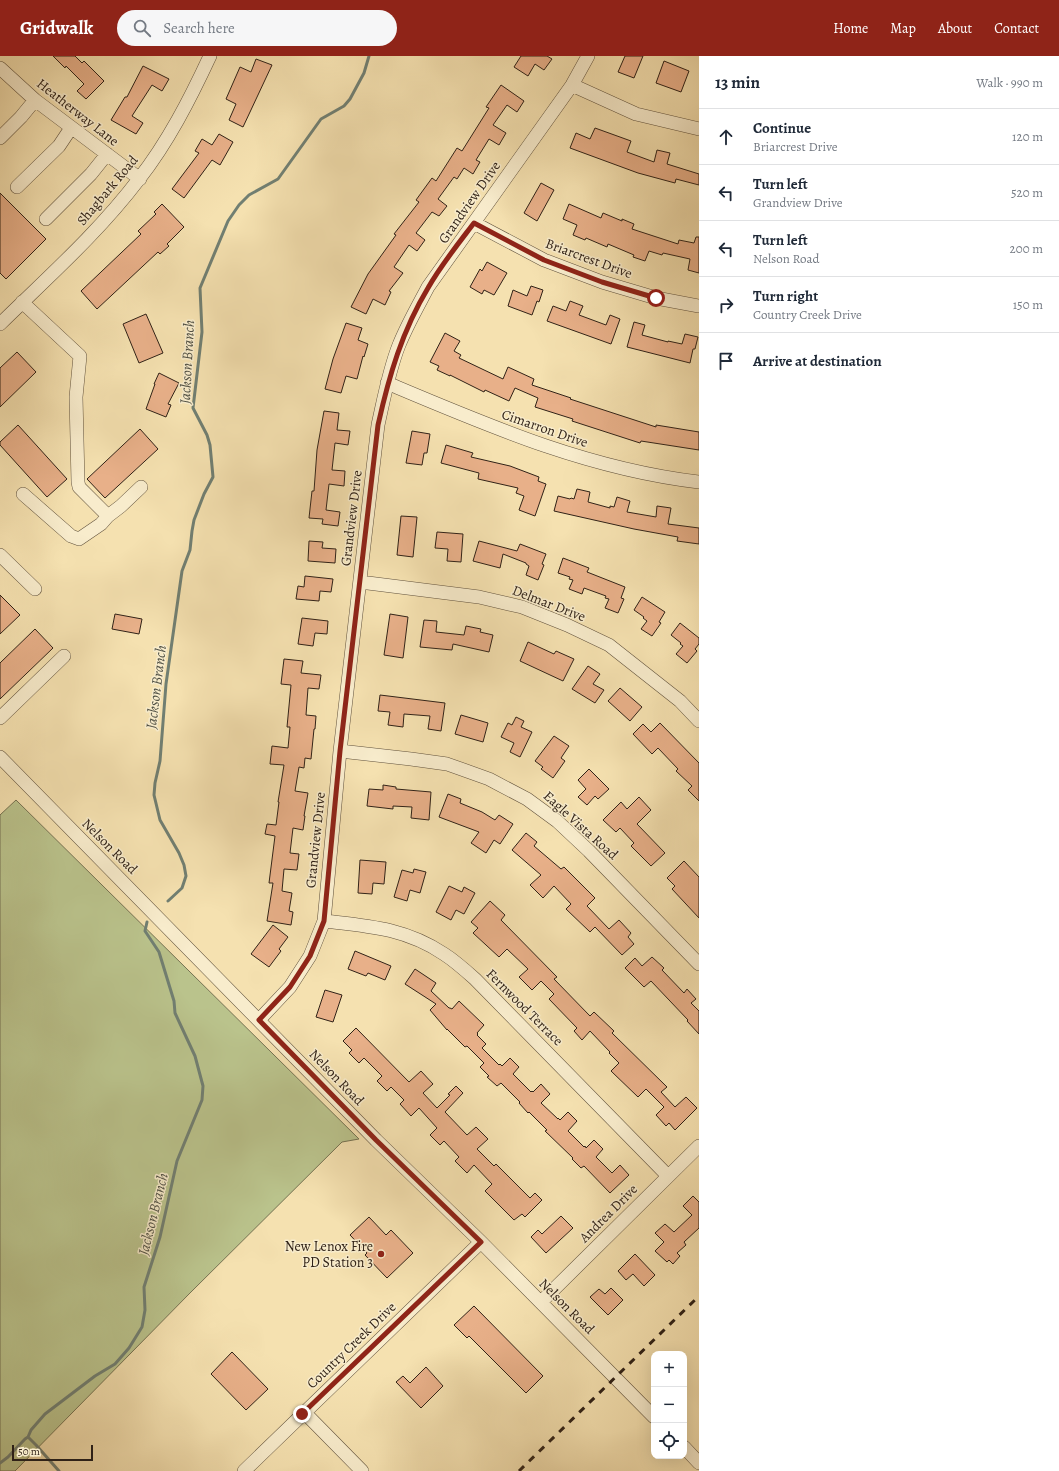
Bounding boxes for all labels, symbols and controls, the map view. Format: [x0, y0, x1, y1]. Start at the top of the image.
search box [117, 10, 397, 46]
text: Gridwalk [20, 15, 93, 41]
icon: search [131, 17, 153, 39]
text: Search here [163, 18, 235, 38]
text: Home [833, 19, 868, 38]
text: Map [890, 19, 916, 38]
text: About [938, 19, 972, 38]
text: Contact [994, 19, 1039, 38]
text: 13 min [715, 71, 760, 94]
street label: Heatherway Lane [33, 74, 123, 151]
text: Walk · 990 m [976, 74, 1043, 91]
text: Continue [753, 118, 811, 138]
icon: ahead [715, 126, 737, 148]
text: 120 m [1012, 128, 1043, 145]
text: Briarcrest Drive [753, 138, 838, 155]
street label: Shagbark Road [72, 151, 143, 229]
street label: Grandview Drive [434, 157, 505, 247]
text: Turn left [753, 174, 808, 194]
icon: left [715, 182, 737, 204]
text: 520 m [1011, 184, 1043, 201]
text: Grandview Drive [753, 194, 843, 211]
text: Turn left [753, 230, 808, 250]
street label: Briarcrest Drive [543, 234, 635, 283]
icon: left [715, 238, 737, 260]
text: 200 m [1010, 240, 1043, 257]
text: Nelson Road [753, 250, 820, 267]
text: Turn right [753, 286, 818, 306]
route start [647, 289, 665, 307]
icon: right [715, 294, 737, 316]
text: 150 m [1013, 296, 1043, 313]
text: Country Creek Drive [753, 306, 862, 323]
water label: Jackson Branch [175, 319, 199, 406]
icon: arrive [715, 350, 737, 372]
text: Arrive at destination [753, 351, 882, 371]
street label: Cimarron Drive [499, 405, 591, 452]
street label: Grandview Drive [336, 469, 367, 567]
street label: Delmar Drive [509, 581, 588, 626]
water label: Jackson Branch [141, 644, 171, 731]
street label: Eagle Vista Road [539, 787, 623, 864]
street label: Grandview Drive [301, 791, 330, 889]
street label: Nelson Road [78, 814, 142, 879]
street label: Fernwood Terrace [482, 965, 567, 1050]
street label: Nelson Road [305, 1045, 369, 1110]
water label: Jackson Branch [133, 1171, 173, 1258]
street label: Andrea Drive [574, 1180, 642, 1247]
place label: New Lenox Fire PD Station 3 [285, 1237, 373, 1272]
marker: New Lenox Fire PD Station 3 [376, 1249, 386, 1259]
street label: Nelson Road [535, 1274, 599, 1339]
street label: Country Creek Drive [303, 1298, 400, 1393]
map controls [651, 1351, 687, 1459]
button: + [651, 1351, 687, 1387]
button: − [651, 1387, 687, 1423]
route end [293, 1405, 311, 1423]
button: locate [651, 1423, 687, 1459]
scale bar [12, 1443, 93, 1462]
text: 50 m [18, 1444, 40, 1459]

